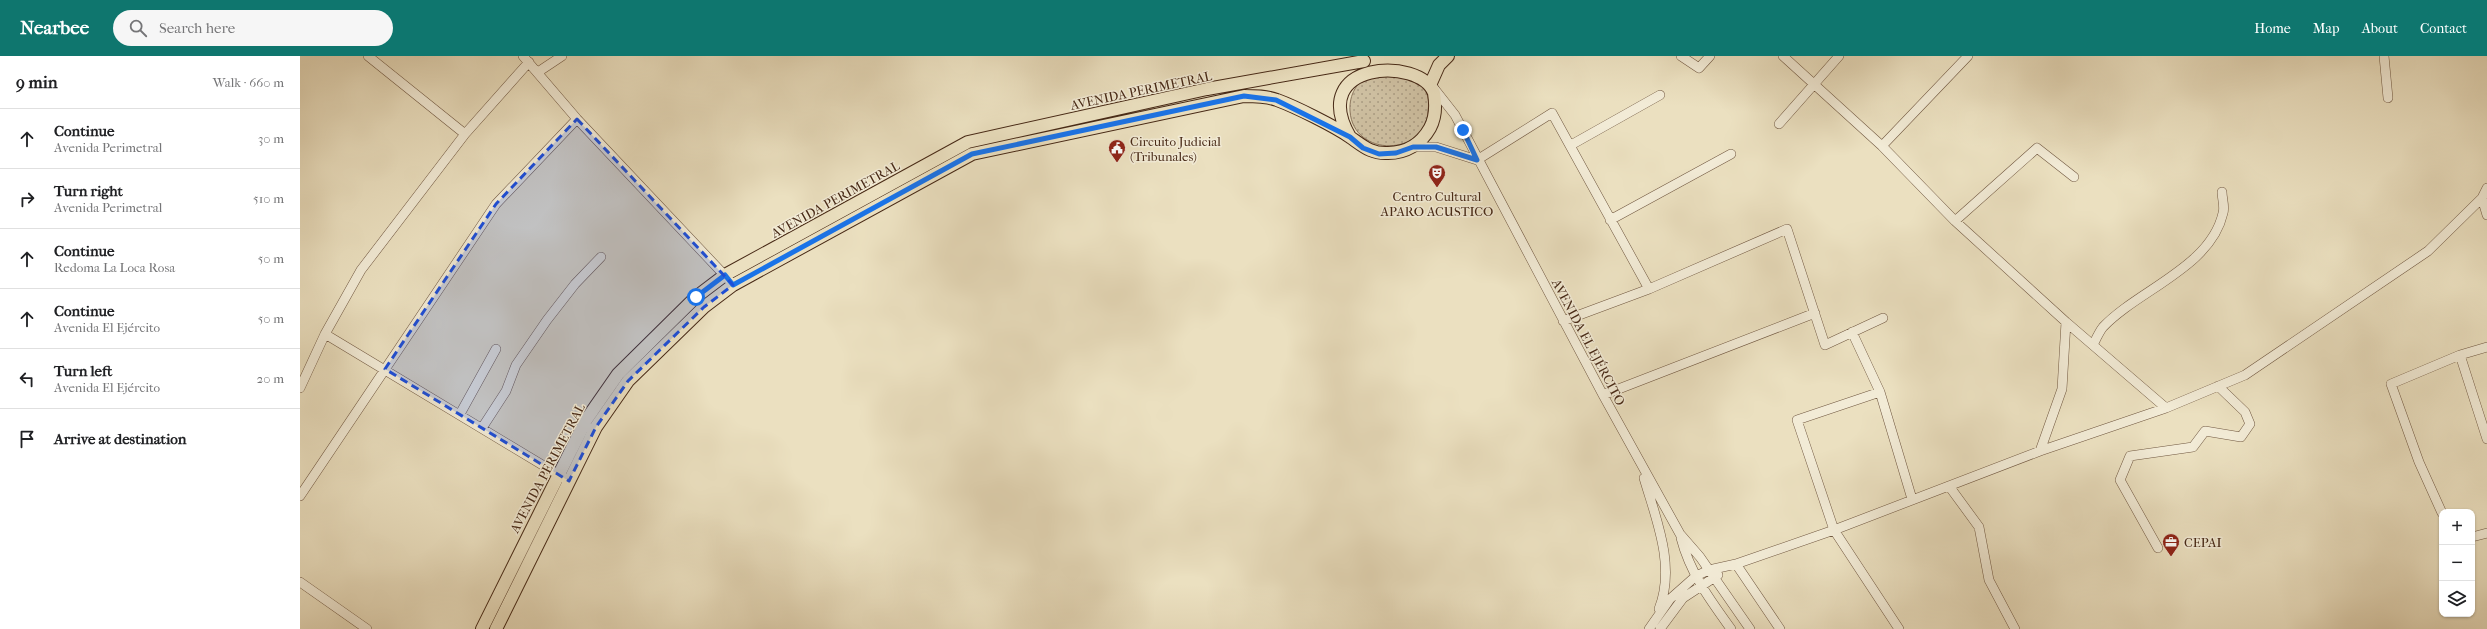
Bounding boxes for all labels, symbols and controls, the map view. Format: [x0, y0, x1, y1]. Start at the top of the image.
search box [113, 10, 393, 46]
text: Nearbee [20, 17, 89, 39]
icon: search [127, 17, 149, 39]
text: Search here [159, 19, 235, 37]
text: Home [2254, 20, 2291, 37]
text: Map [2313, 20, 2340, 37]
text: About [2362, 20, 2398, 37]
text: Contact [2420, 20, 2467, 37]
street label: AVENIDA PERIMETRAL [1068, 68, 1213, 113]
text: 9 min [16, 72, 58, 92]
text: Walk · 660 m [213, 75, 284, 90]
route end [1454, 121, 1472, 139]
text: Continue [54, 122, 114, 140]
icon: ahead [16, 128, 38, 150]
text: 30 m [258, 131, 284, 146]
place label: Circuito Judicial (Tribunales) [1130, 134, 1221, 164]
public building icon: Circuito Judicial (Tribunales) [1107, 138, 1127, 163]
text: Avenida Perimetral [54, 140, 162, 155]
street label: AVENIDA PERIMETRAL [768, 158, 902, 241]
theatre icon: Centro Cultural APARO ACUSTICO [1427, 163, 1447, 188]
text: Turn right [54, 182, 123, 200]
icon: right [16, 188, 38, 210]
place label: Centro Cultural APARO ACUSTICO [1380, 189, 1493, 219]
text: 510 m [253, 191, 284, 206]
text: Avenida Perimetral [54, 200, 162, 215]
text: Continue [54, 242, 114, 260]
icon: ahead [16, 248, 38, 270]
text: 50 m [258, 251, 284, 266]
text: Redoma La Loca Rosa [54, 260, 175, 275]
street label: AVENIDA EL EJÉRCITO [1548, 276, 1628, 408]
route start [687, 288, 705, 306]
text: Continue [54, 302, 114, 320]
icon: ahead [16, 308, 38, 330]
text: 50 m [258, 311, 284, 326]
text: Avenida El Ejército [54, 320, 160, 335]
text: Turn left [54, 362, 112, 380]
icon: left [16, 368, 38, 390]
text: 20 m [257, 371, 284, 386]
text: Avenida El Ejército [54, 380, 160, 395]
street label: AVENIDA PERIMETRAL [506, 401, 588, 536]
icon: arrive [16, 428, 38, 450]
text: Arrive at destination [54, 430, 186, 448]
map controls [2439, 509, 2475, 617]
button: + [2439, 509, 2475, 545]
office icon: CEPAI [2161, 532, 2181, 557]
place label: CEPAI [2184, 535, 2222, 550]
button: − [2439, 545, 2475, 581]
button: layers [2439, 581, 2475, 617]

